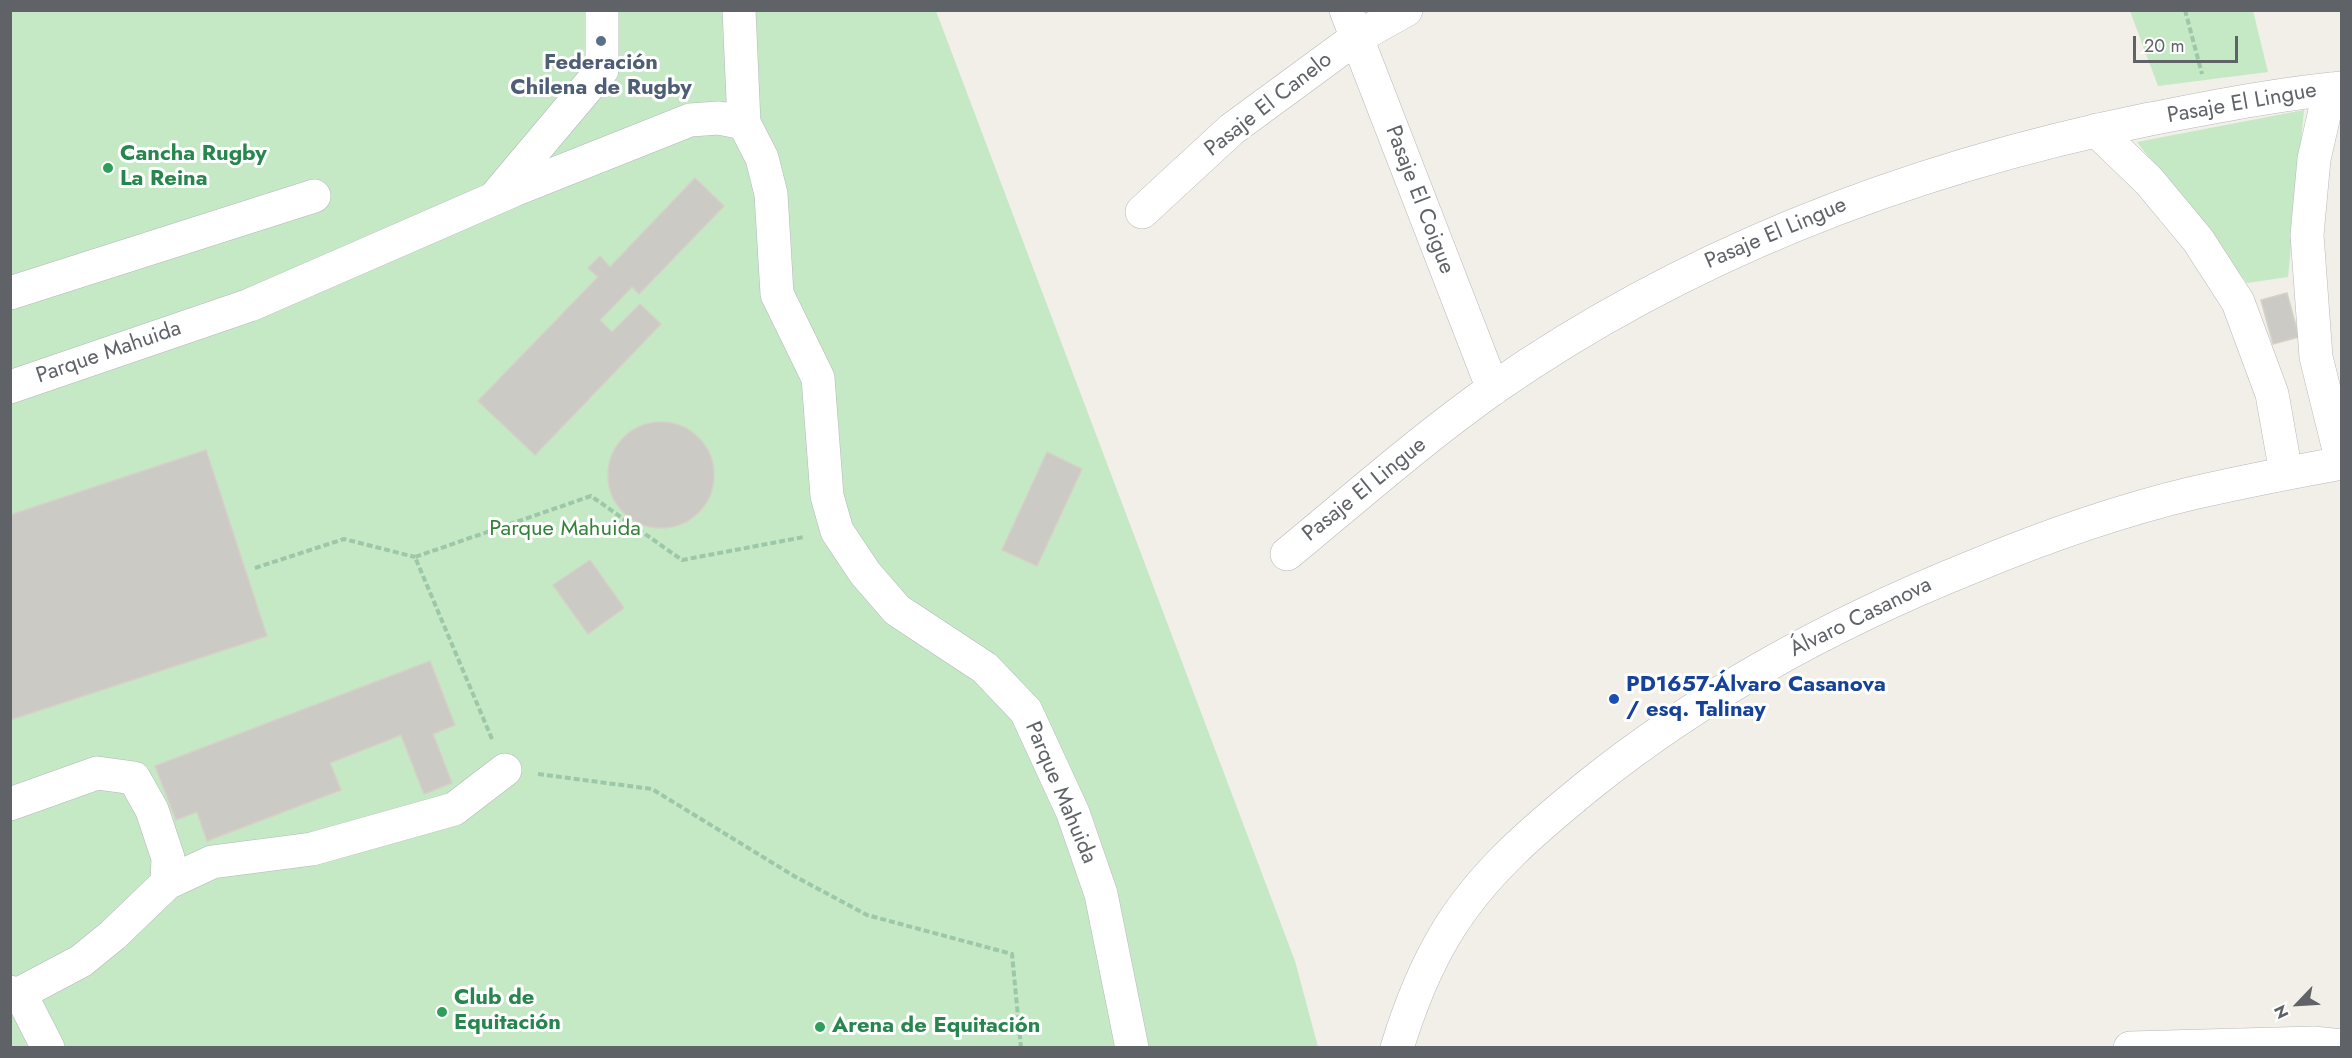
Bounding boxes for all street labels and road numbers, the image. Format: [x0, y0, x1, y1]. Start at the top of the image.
street label: Pasaje El Canelo [1200, 47, 1338, 163]
street label: Pasaje El Lingue [2165, 78, 2319, 130]
street label: Pasaje El Coigue [1379, 122, 1459, 278]
street label: Pasaje El Lingue [1701, 192, 1851, 276]
street label: Parque Mahuida [33, 316, 185, 390]
street label: Pasaje El Lingue [1298, 432, 1432, 548]
street label: Álvaro Casanova [1786, 572, 1936, 664]
street label: Parque Mahuida [1018, 718, 1102, 868]

